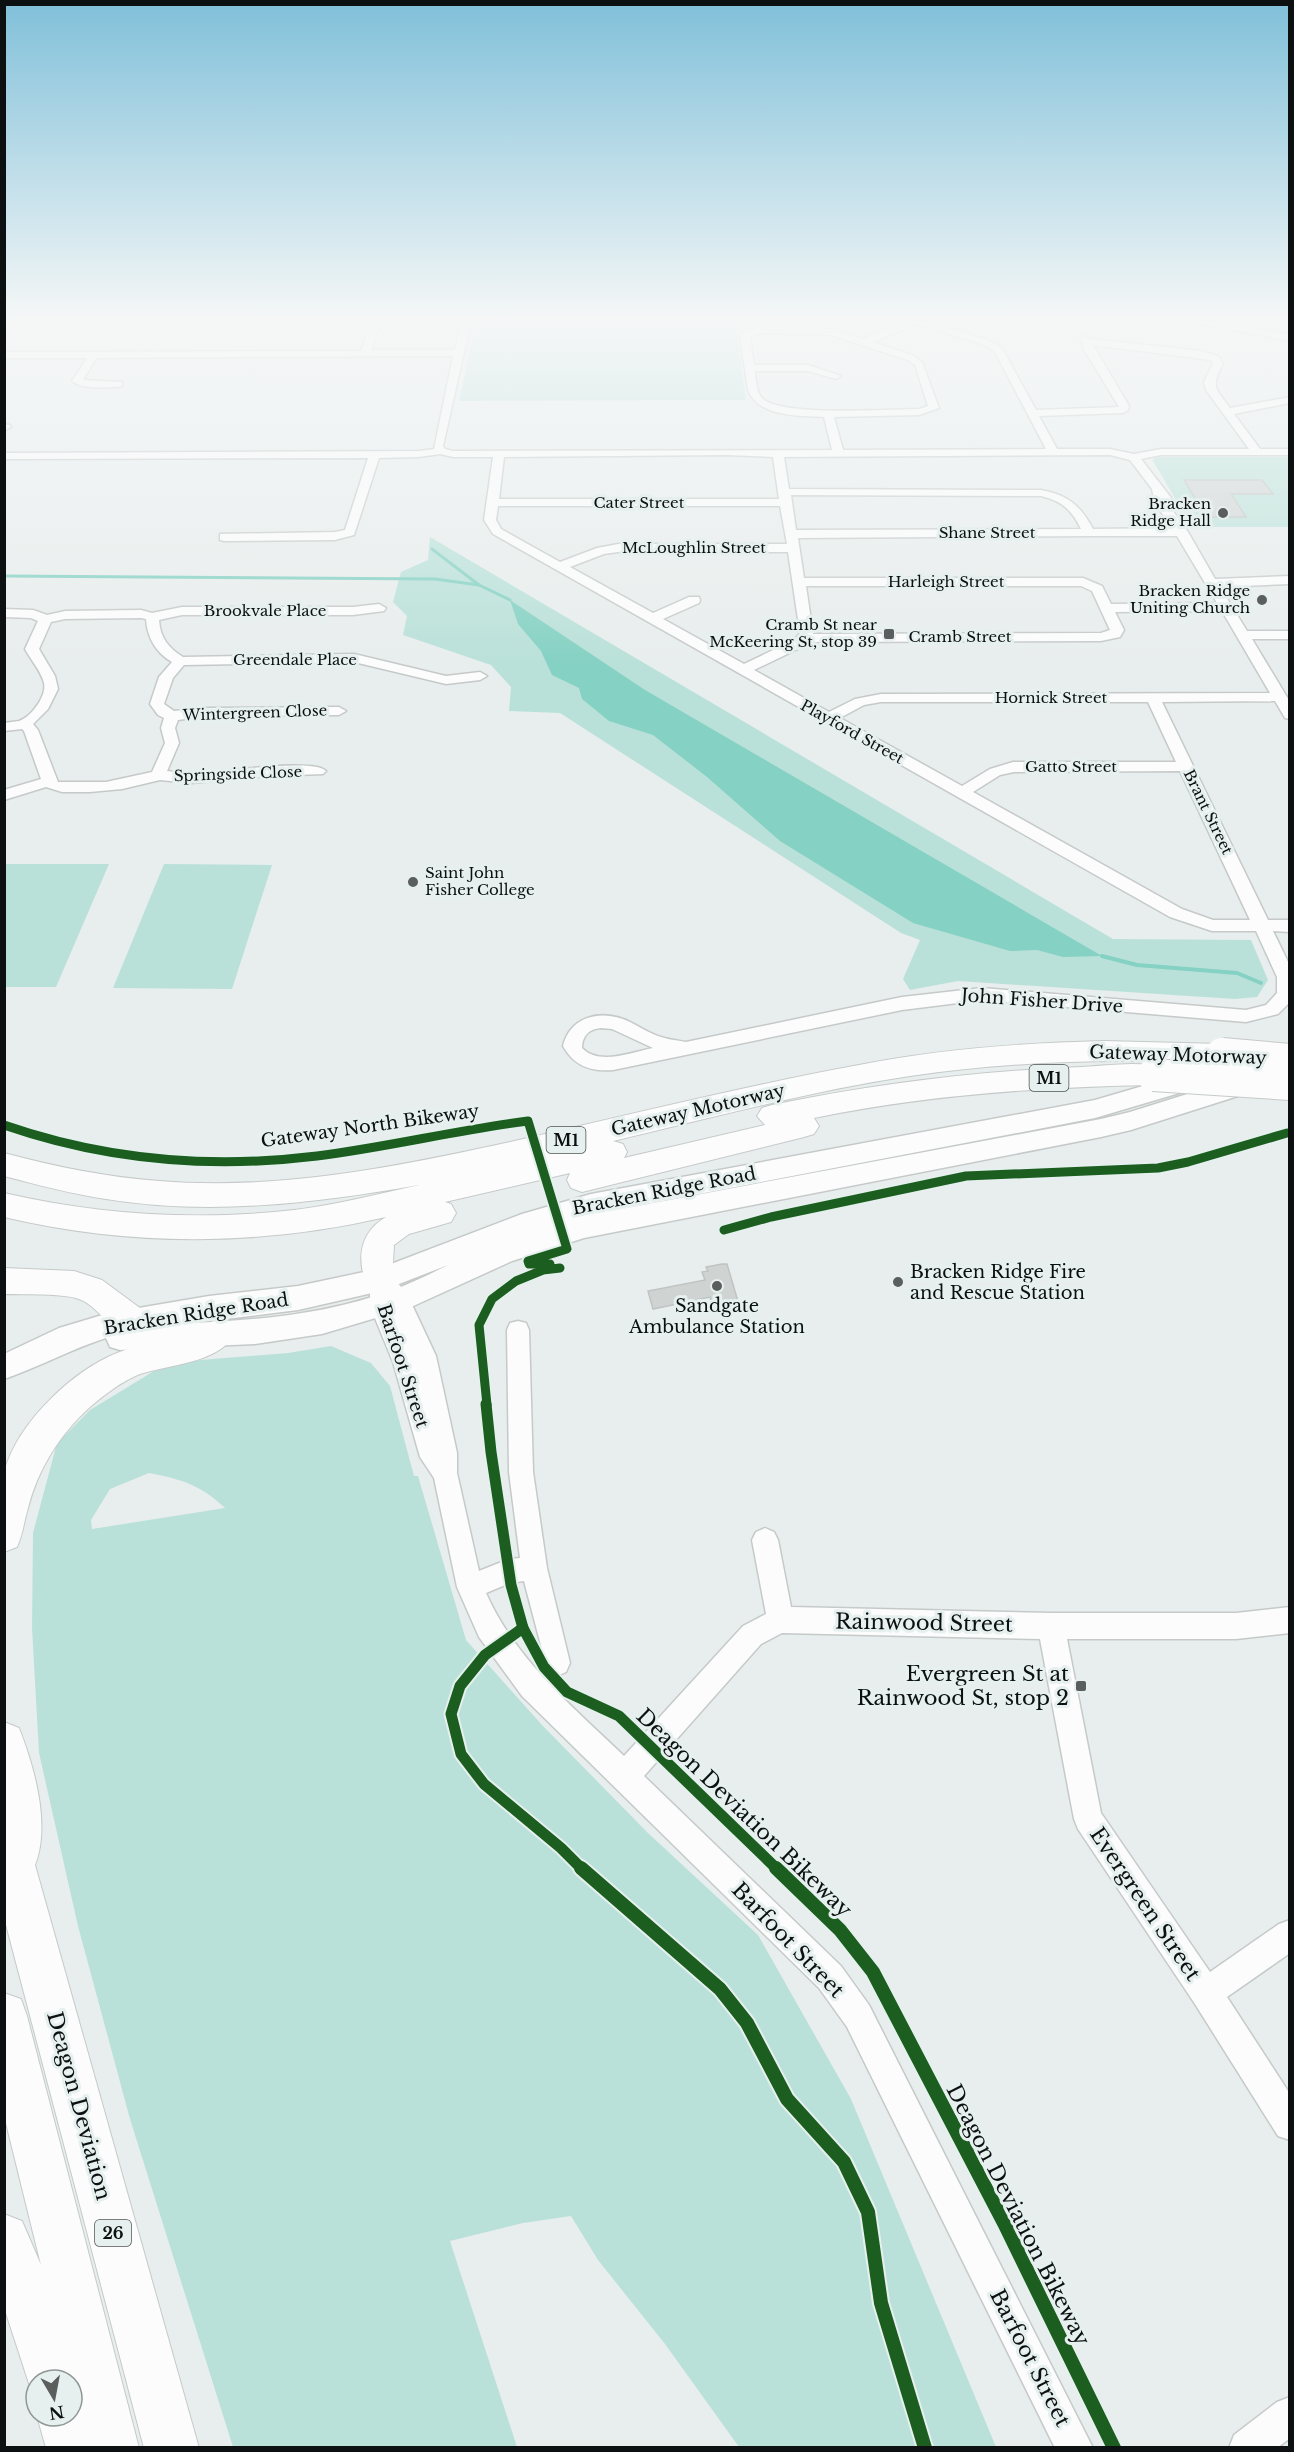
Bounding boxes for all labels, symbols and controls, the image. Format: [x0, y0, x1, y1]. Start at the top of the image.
street label: Cater Street [594, 493, 685, 512]
place label: Bracken Ridge Hall [1130, 494, 1211, 530]
marker: Bracken Ridge Hall [1216, 506, 1230, 520]
street label: Shane Street [939, 523, 1036, 542]
street label: McLoughlin Street [622, 538, 766, 557]
street label: Harleigh Street [888, 572, 1005, 591]
place label: Bracken Ridge Uniting Church [1130, 581, 1250, 617]
marker: Bracken Ridge Uniting Church [1255, 593, 1269, 607]
street label: Brookvale Place [204, 601, 326, 620]
place label: Cramb St near McKeering St, stop 39 [709, 615, 878, 651]
marker: Cramb St near McKeering St, stop 39 [882, 627, 896, 641]
street label: Cramb Street [909, 627, 1012, 646]
street label: Greendale Place [233, 650, 357, 669]
street label: Hornick Street [995, 688, 1108, 707]
street label: Playford Street [797, 695, 907, 768]
street label: Wintergreen Close [182, 700, 327, 725]
street label: Gatto Street [1025, 757, 1117, 776]
street label: Springside Close [173, 762, 303, 785]
street label: Brant Street [1180, 766, 1237, 858]
place label: Saint John Fisher College [425, 863, 535, 899]
marker: Saint John Fisher College [406, 875, 420, 889]
street label: John Fisher Drive [958, 984, 1124, 1018]
street label: Gateway Motorway [1089, 1041, 1268, 1069]
road number: M1 [1030, 1065, 1068, 1091]
street label: Gateway Motorway [609, 1079, 788, 1141]
street label: Gateway North Bikeway [259, 1100, 481, 1152]
road number: M1 [546, 1127, 586, 1153]
street label: Bracken Ridge Road [570, 1162, 758, 1220]
place label: Bracken Ridge Fire and Rescue Station [910, 1261, 1086, 1304]
marker: Bracken Ridge Fire and Rescue Station [891, 1275, 905, 1289]
marker: Sandgate Ambulance Station [710, 1279, 724, 1293]
street label: Bracken Ridge Road [102, 1289, 290, 1339]
place label: Sandgate Ambulance Station [628, 1295, 805, 1338]
street label: Barfoot Street [373, 1301, 433, 1431]
street label: Rainwood Street [835, 1608, 1013, 1638]
place label: Evergreen St at Rainwood St, stop 2 [857, 1661, 1069, 1711]
marker: Evergreen St at Rainwood St, stop 2 [1074, 1679, 1088, 1693]
street label: Deagon Deviation Bikeway [631, 1703, 858, 1923]
street label: Evergreen Street [1084, 1822, 1206, 1986]
street label: Barfoot Street [726, 1877, 850, 2003]
street label: Deagon Deviation [41, 2009, 117, 2203]
street label: Deagon Deviation Bikeway [941, 2080, 1096, 2350]
road number: 26 [95, 2220, 131, 2246]
street label: Barfoot Street [984, 2285, 1076, 2431]
north arrow [24, 2368, 84, 2428]
text: N [47, 2402, 66, 2424]

